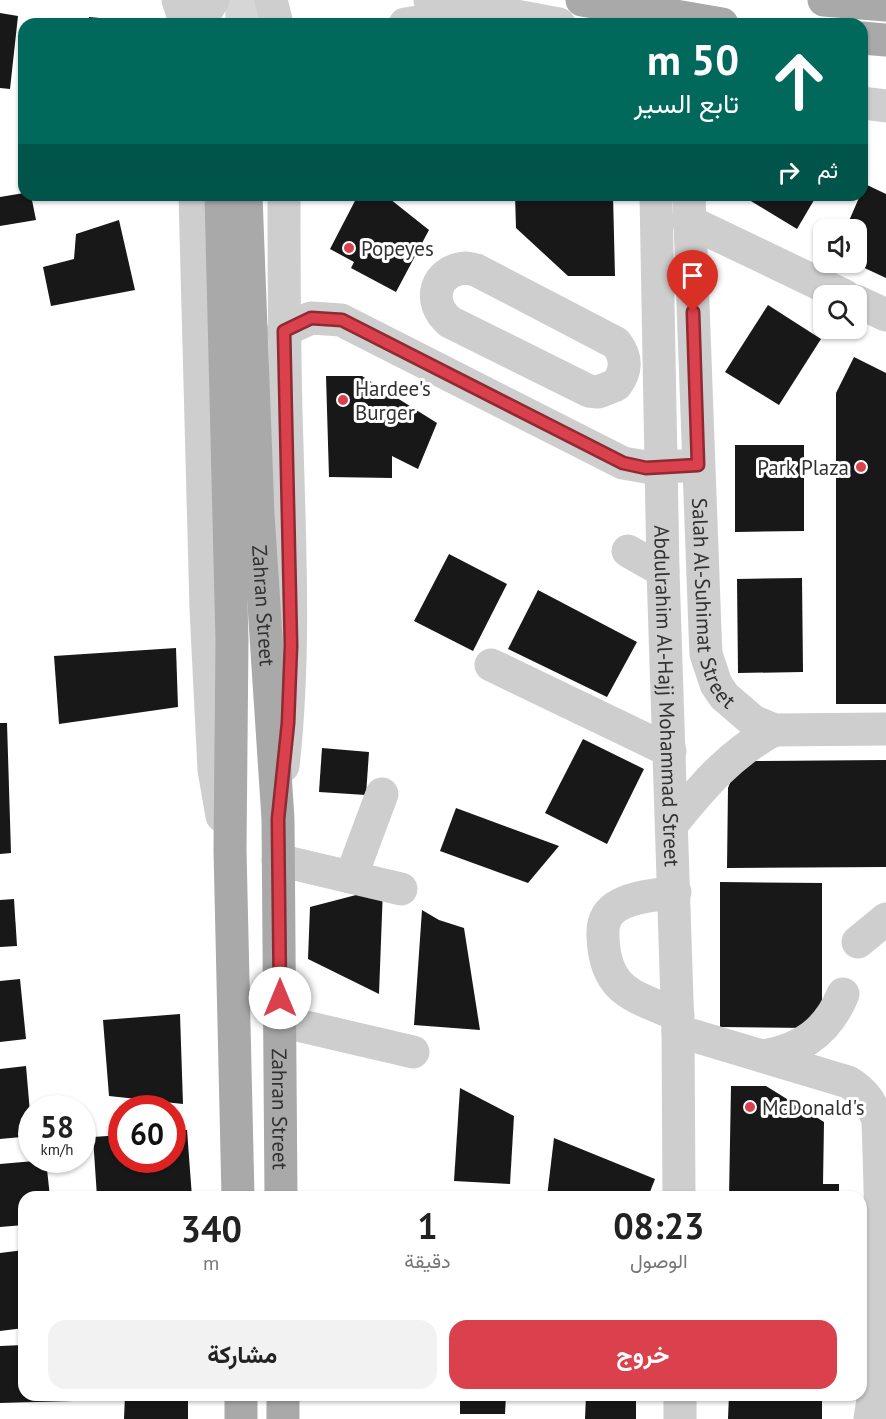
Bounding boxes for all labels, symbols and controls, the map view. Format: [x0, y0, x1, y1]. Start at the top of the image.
text: 50 m [647, 32, 739, 87]
icon: ahead [760, 42, 838, 120]
text: تابع السير [634, 86, 739, 120]
icon: right [772, 156, 805, 189]
text: ثم [817, 156, 838, 184]
map controls [813, 219, 867, 339]
button: sound [813, 219, 867, 273]
place label: Popeyes [361, 235, 434, 262]
marker: Popeyes [342, 241, 356, 255]
pin [667, 250, 718, 312]
icon: arrive [676, 259, 709, 292]
button: search [813, 285, 867, 339]
place label: Hardee's Burger [355, 375, 431, 426]
marker: Hardee's Burger [336, 393, 350, 407]
place label: Park Plaza [757, 454, 849, 481]
marker: Park Plaza [854, 460, 868, 474]
street label: Salah Al-Suhimat Street [687, 497, 742, 714]
street label: Abdulrahim Al-Hajj Mohammad Street [649, 525, 686, 867]
street label: Zahran Street [247, 544, 281, 667]
position arrow [248, 966, 312, 1030]
street label: Zahran Street [266, 1048, 294, 1170]
place label: McDonald's [762, 1094, 865, 1121]
speed limit sign: 60 [108, 1095, 186, 1173]
marker: McDonald's [743, 1100, 757, 1114]
text: 58 [40, 1107, 74, 1146]
text: km/h [41, 1140, 73, 1159]
text: 1 [417, 1202, 438, 1249]
text: 08:23 [613, 1202, 704, 1249]
text: 340 [181, 1205, 242, 1252]
text: دقيقة [404, 1248, 451, 1274]
text: الوصول [630, 1248, 688, 1274]
text: m [203, 1250, 219, 1276]
button: مشاركة [48, 1320, 437, 1389]
button: خروج [449, 1320, 837, 1389]

